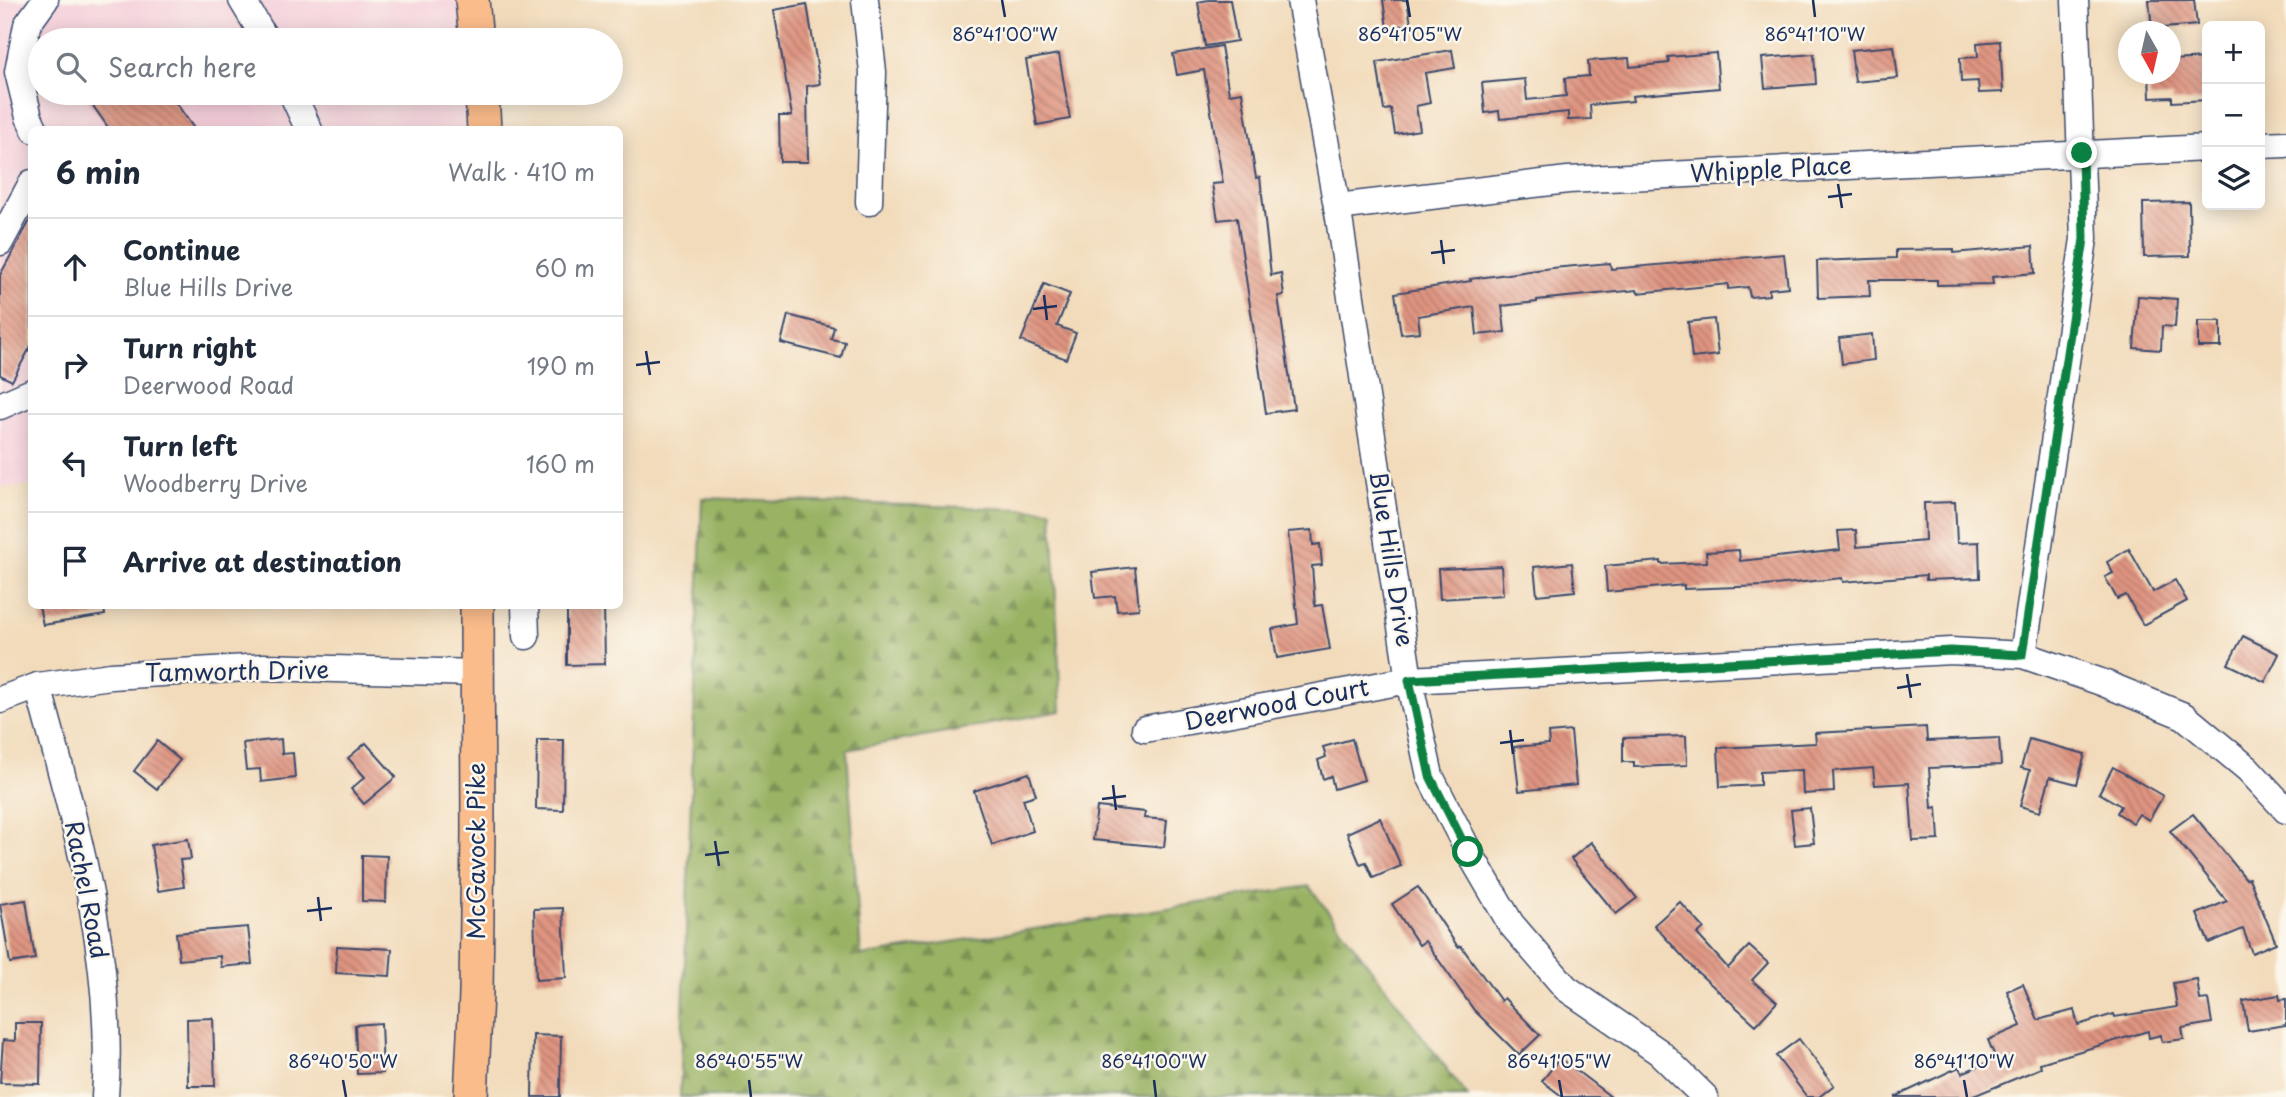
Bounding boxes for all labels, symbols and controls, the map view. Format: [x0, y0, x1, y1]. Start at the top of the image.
text: 86°41'00"W [952, 20, 1058, 47]
text: 86°41'05"W [1358, 20, 1462, 47]
text: 86°41'10"W [1765, 20, 1866, 47]
north arrow [2118, 21, 2181, 84]
map controls [2202, 21, 2265, 210]
button: + [2202, 21, 2265, 84]
search box [28, 28, 623, 105]
text: Search here [108, 47, 257, 86]
icon: search [52, 48, 90, 86]
button: − [2202, 84, 2265, 147]
route end [2066, 137, 2097, 168]
street label: Whipple Place [1689, 146, 1853, 190]
button: layers [2202, 147, 2265, 210]
text: 6 min [56, 149, 141, 194]
text: Walk · 410 m [448, 154, 595, 189]
text: Continue [123, 230, 240, 269]
icon: ahead [56, 248, 94, 286]
text: 60 m [535, 250, 595, 285]
text: Blue Hills Drive [123, 269, 293, 304]
text: Turn right [123, 328, 257, 367]
icon: right [56, 346, 94, 384]
text: 190 m [527, 348, 595, 383]
text: Deerwood Road [123, 367, 294, 402]
text: Turn left [123, 426, 238, 465]
icon: left [56, 444, 94, 482]
text: 160 m [526, 446, 595, 481]
text: Woodberry Drive [123, 465, 308, 500]
street label: Blue Hills Drive [1361, 468, 1425, 649]
icon: arrive [56, 542, 94, 580]
text: Arrive at destination [123, 542, 402, 581]
street label: Tamworth Drive [145, 650, 329, 690]
street label: Deerwood Court [1181, 668, 1372, 739]
street label: McGavock Pike [457, 762, 493, 940]
street label: Rachel Road [57, 817, 119, 962]
route start [1452, 836, 1483, 867]
text: 86°40'50"W [288, 1047, 398, 1074]
text: 86°40'55"W [695, 1047, 804, 1074]
text: 86°41'00"W [1101, 1047, 1207, 1074]
text: 86°41'05"W [1507, 1047, 1611, 1074]
text: 86°41'10"W [1914, 1047, 2015, 1074]

